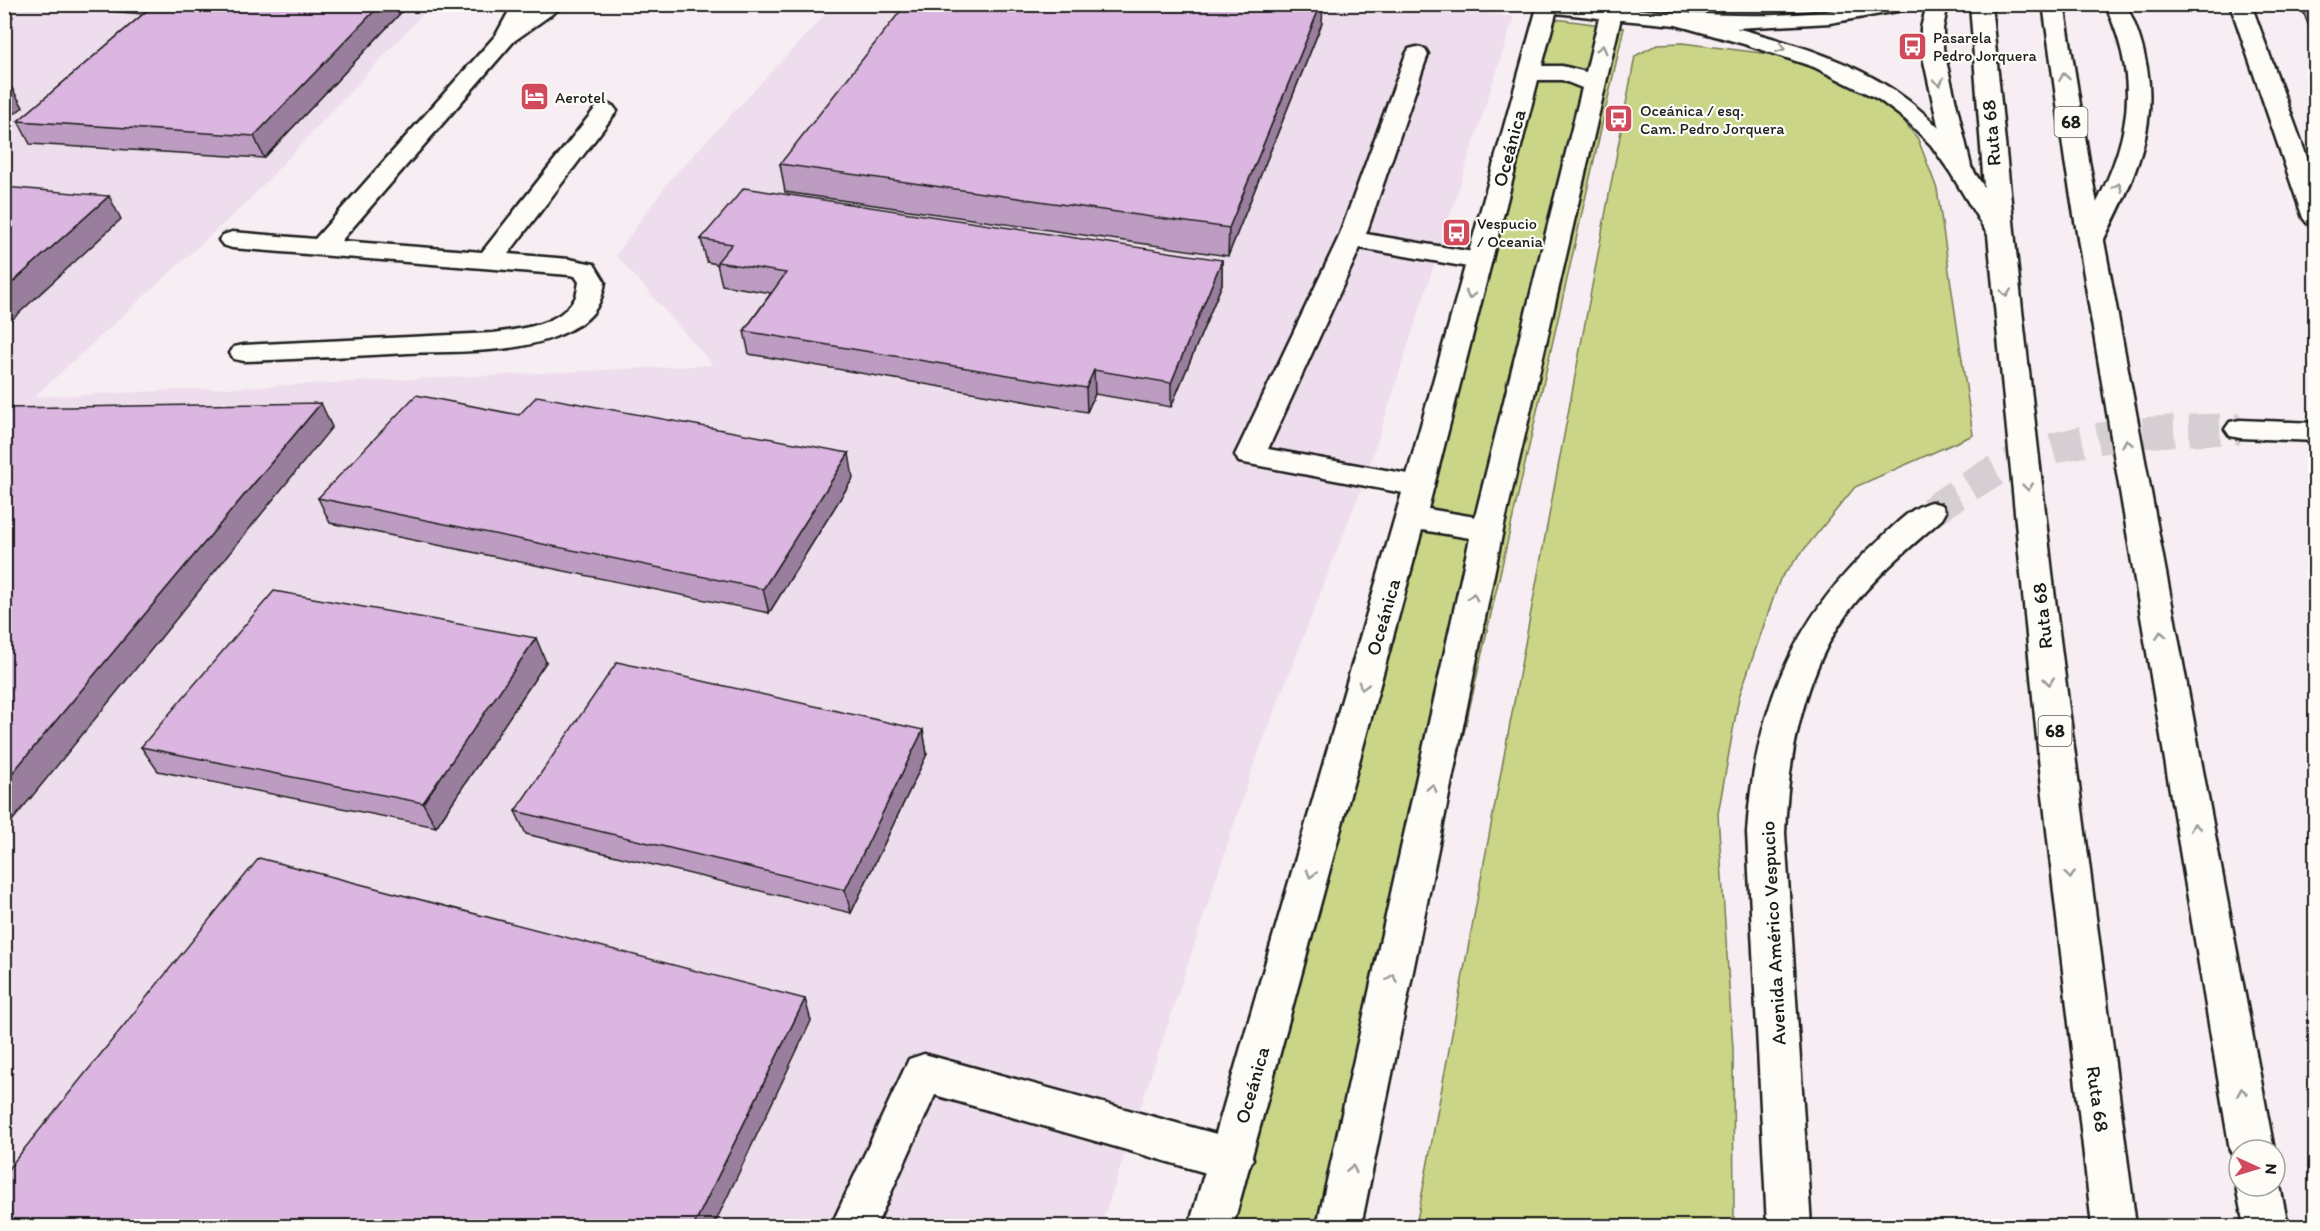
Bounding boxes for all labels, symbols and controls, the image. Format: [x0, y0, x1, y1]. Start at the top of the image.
place label: Pasarela Pedro Jorquera [1933, 28, 2037, 65]
bus stop icon: Pasarela Pedro Jorquera [1896, 30, 1928, 62]
one-way arrow [1775, 41, 1786, 54]
one-way arrow [1595, 45, 1608, 55]
one-way arrow [2059, 73, 2071, 82]
one-way arrow [1932, 77, 1945, 87]
hotel icon: Aerotel [518, 81, 550, 113]
place label: Aerotel [555, 88, 606, 107]
street label: Ruta 68 [1976, 99, 2006, 167]
place label: Oceánica / esq. Cam. Pedro Jorquera [1640, 101, 1785, 138]
bus stop icon: Oceánica / esq. Cam. Pedro Jorquera [1603, 103, 1635, 135]
street label: Oceánica [1487, 106, 1531, 189]
road number: 68 [2054, 107, 2088, 137]
one-way arrow [2111, 182, 2123, 193]
place label: Vespucio / Oceania [1477, 214, 1543, 251]
bus stop icon: Vespucio / Oceania [1440, 216, 1472, 248]
one-way arrow [1999, 288, 2012, 298]
one-way arrow [1465, 289, 1477, 300]
one-way arrow [2121, 439, 2134, 449]
one-way arrow [2021, 482, 2034, 491]
street label: Oceánica [1361, 575, 1406, 658]
street label: Ruta 68 [2027, 582, 2057, 650]
one-way arrow [1465, 592, 1478, 602]
one-way arrow [2155, 631, 2168, 641]
one-way arrow [2042, 676, 2055, 685]
one-way arrow [1358, 680, 1370, 691]
road number: 68 [2038, 716, 2072, 746]
one-way arrow [1425, 783, 1438, 793]
street label: Avenida Américo Vespucio [1755, 820, 1791, 1046]
one-way arrow [2189, 823, 2202, 833]
one-way arrow [1306, 868, 1318, 879]
one-way arrow [2064, 870, 2076, 879]
one-way arrow [1385, 974, 1398, 984]
street label: Oceánica [1230, 1043, 1275, 1126]
street label: Ruta 68 [2081, 1064, 2115, 1134]
one-way arrow [2236, 1088, 2249, 1098]
north arrow [2227, 1138, 2287, 1198]
text: N [2262, 1163, 2281, 1175]
one-way arrow [1344, 1165, 1357, 1175]

